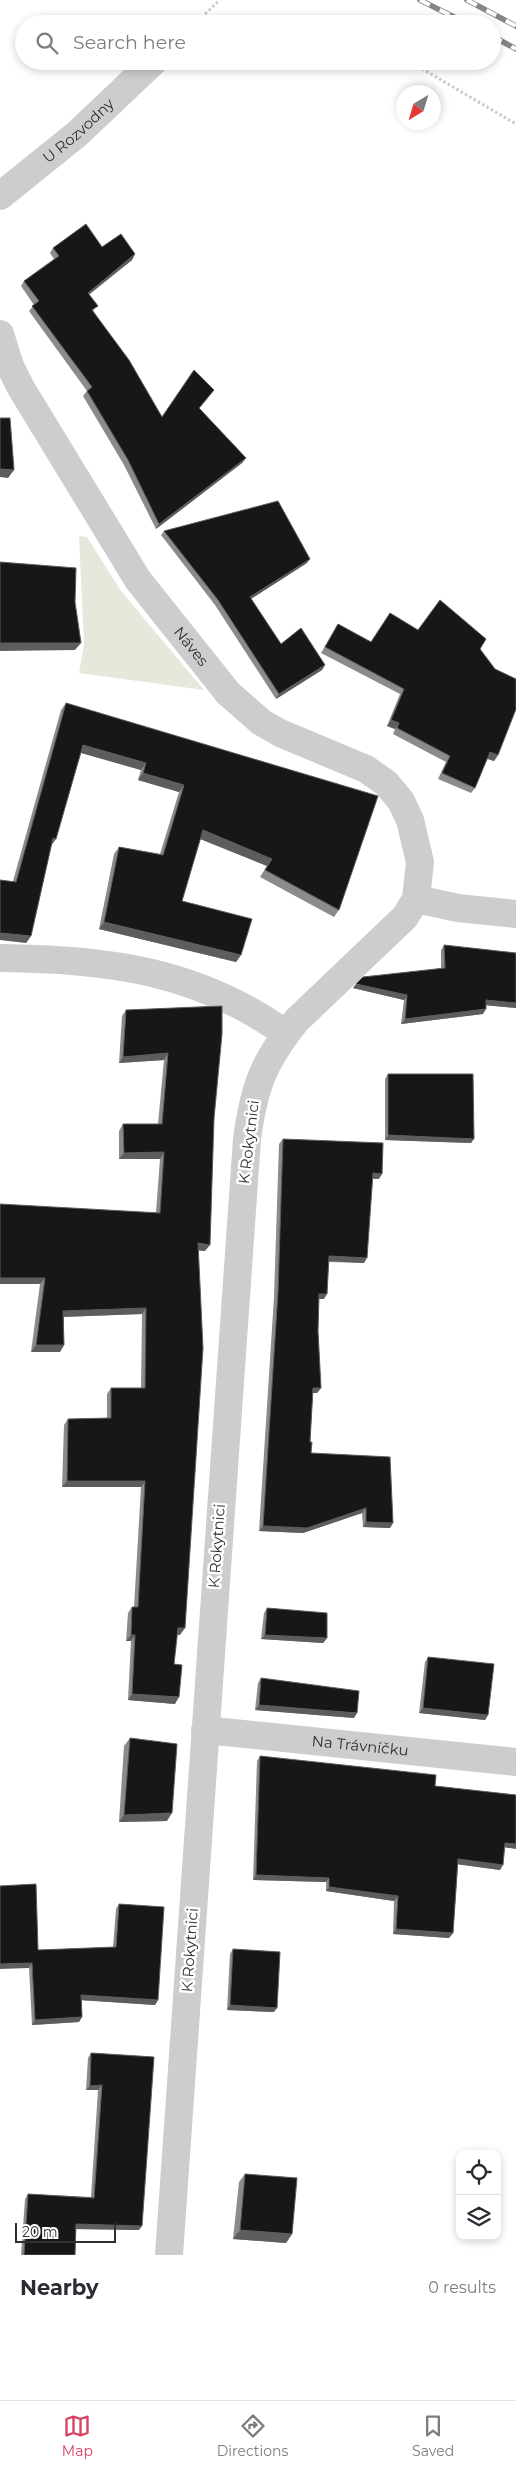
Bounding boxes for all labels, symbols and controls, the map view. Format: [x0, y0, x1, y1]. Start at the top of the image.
search box [15, 15, 501, 70]
icon: search [33, 29, 61, 57]
text: Search here [73, 31, 186, 54]
north arrow [396, 85, 441, 130]
street label: U Rozvodny [39, 93, 118, 167]
street label: Náves [170, 623, 213, 670]
street label: K Rokytnici [234, 1099, 263, 1185]
street label: K Rokytnici [204, 1503, 229, 1589]
street label: Na Trávníčku [311, 1731, 410, 1760]
street label: K Rokytnici [177, 1907, 202, 1993]
map controls [456, 2150, 501, 2240]
button: locate [456, 2150, 501, 2195]
button: layers [456, 2195, 501, 2240]
scale bar [15, 2220, 116, 2243]
text: 20 m [22, 2223, 58, 2241]
text: Nearby [20, 2275, 99, 2300]
text: 0 results [428, 2278, 496, 2297]
tab: Map [62, 2412, 93, 2460]
tab: Directions [217, 2412, 288, 2460]
tab: Saved [412, 2412, 454, 2460]

